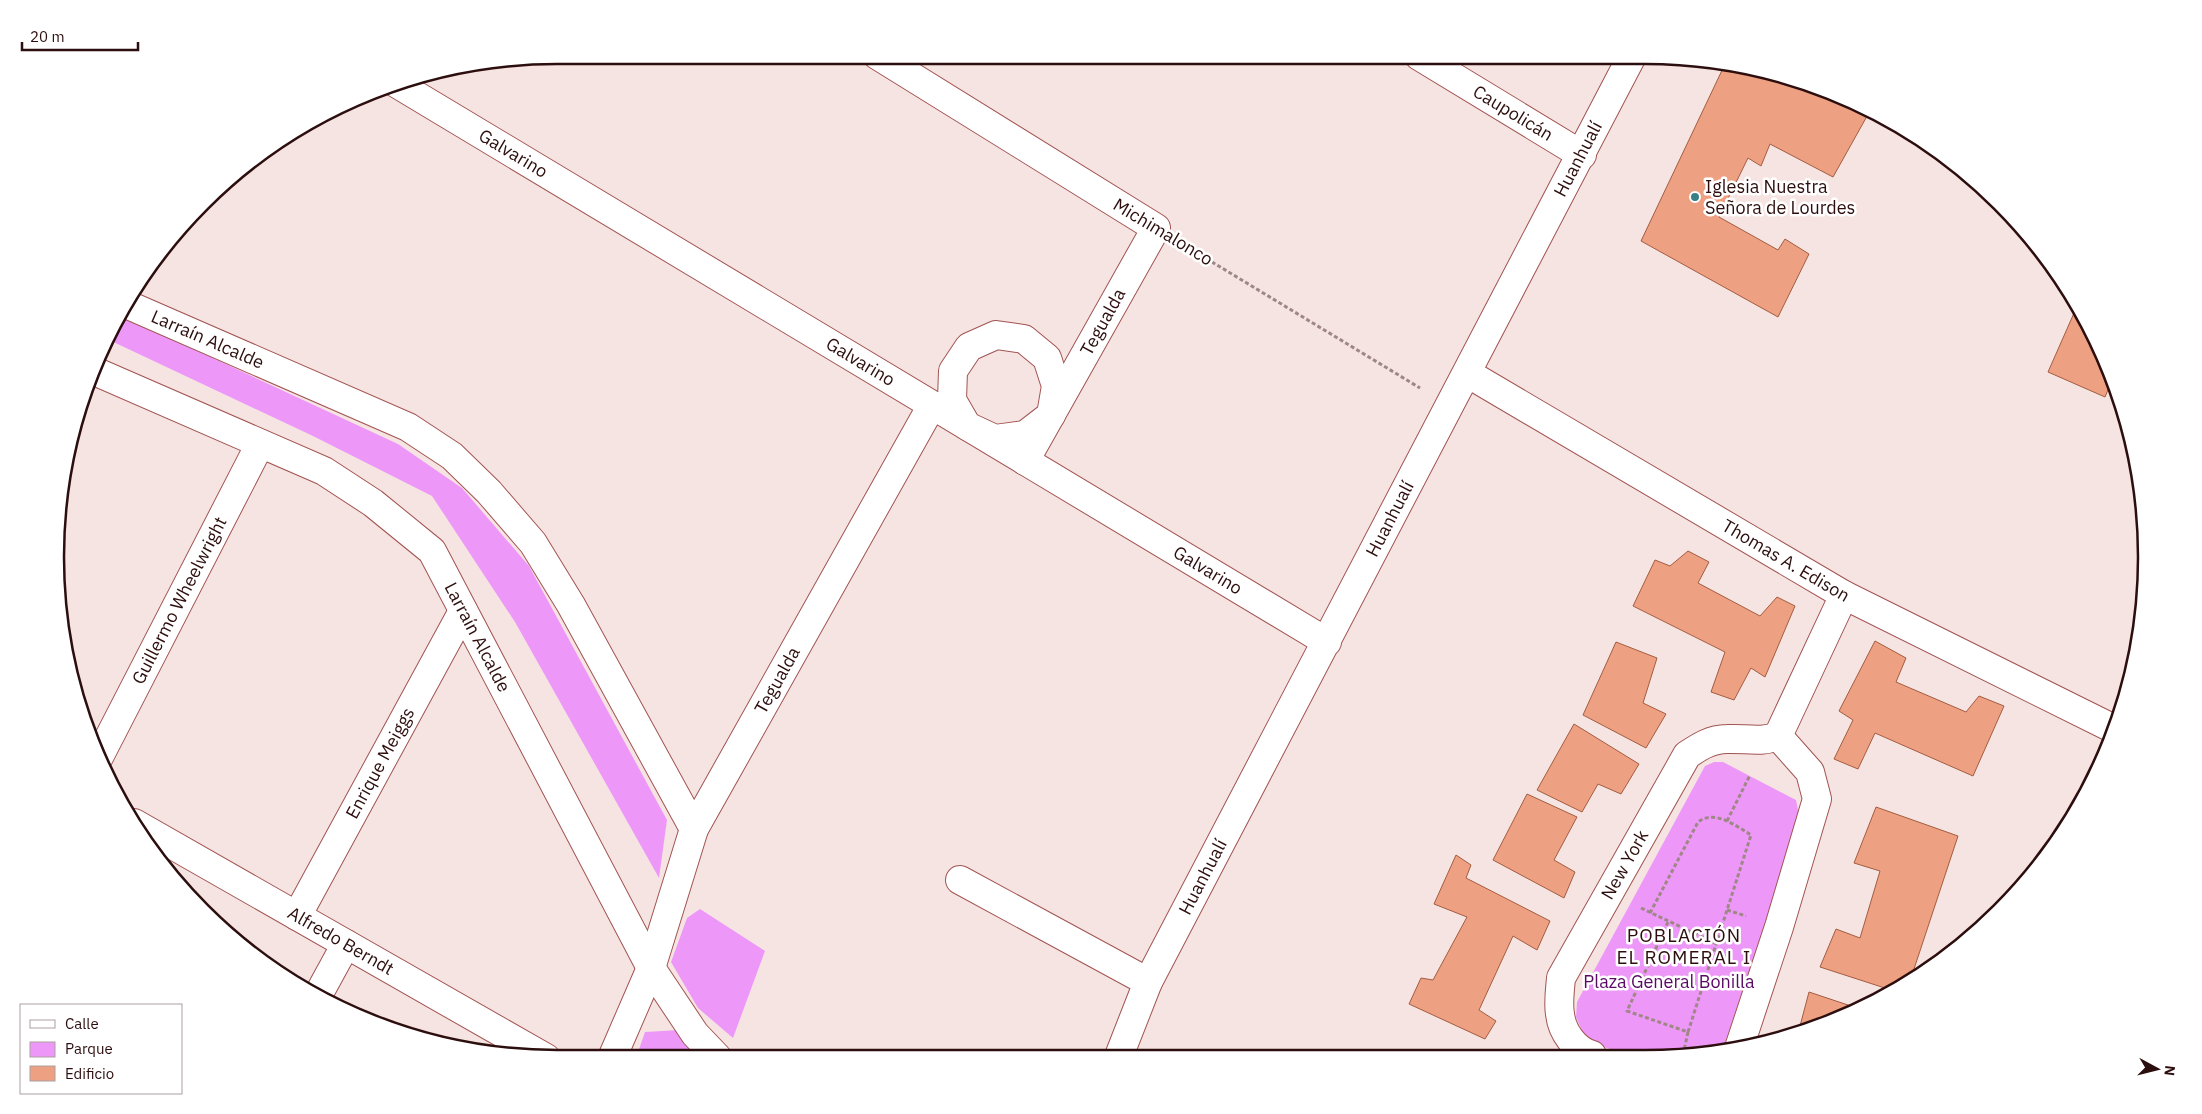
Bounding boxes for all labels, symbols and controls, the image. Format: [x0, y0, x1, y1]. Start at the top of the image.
scale bar [22, 20, 139, 52]
text: 20 m [30, 27, 65, 46]
street label: Caupolicán [1469, 80, 1558, 146]
street label: Huanhualí [1548, 117, 1607, 201]
street label: Galvarino [475, 124, 552, 183]
place label: Iglesia Nuestra Señora de Lourdes [1705, 175, 1855, 219]
marker: Iglesia Nuestra Señora de Lourdes [1689, 191, 1701, 203]
street label: Michimalonco [1109, 193, 1217, 270]
street label: Tegualda [1075, 284, 1131, 359]
street label: Larraín Alcalde [148, 304, 268, 374]
street label: Galvarino [822, 332, 899, 391]
street label: Huanhualí [1360, 476, 1419, 560]
street label: Guillermo Wheelwright [126, 513, 232, 688]
street label: Thomas A. Edison [1718, 514, 1854, 607]
street label: Galvarino [1169, 540, 1247, 600]
street label: Larraín Alcalde [439, 578, 516, 696]
street label: Tegualda [749, 642, 805, 718]
street label: Enrique Meiggs [340, 703, 419, 823]
street label: New York [1596, 825, 1654, 904]
street label: Huanhualí [1173, 834, 1232, 919]
street label: Alfredo Berndt [284, 901, 398, 980]
district label: POBLACIÓN EL ROMERAL I [1617, 923, 1751, 969]
park label: Plaza General Bonilla [1583, 970, 1755, 993]
legend [20, 1004, 182, 1094]
text: Calle [65, 1014, 99, 1033]
text: Parque [65, 1039, 113, 1058]
north arrow [2132, 1044, 2182, 1094]
text: Edificio [65, 1064, 114, 1083]
text: N [2160, 1064, 2179, 1077]

